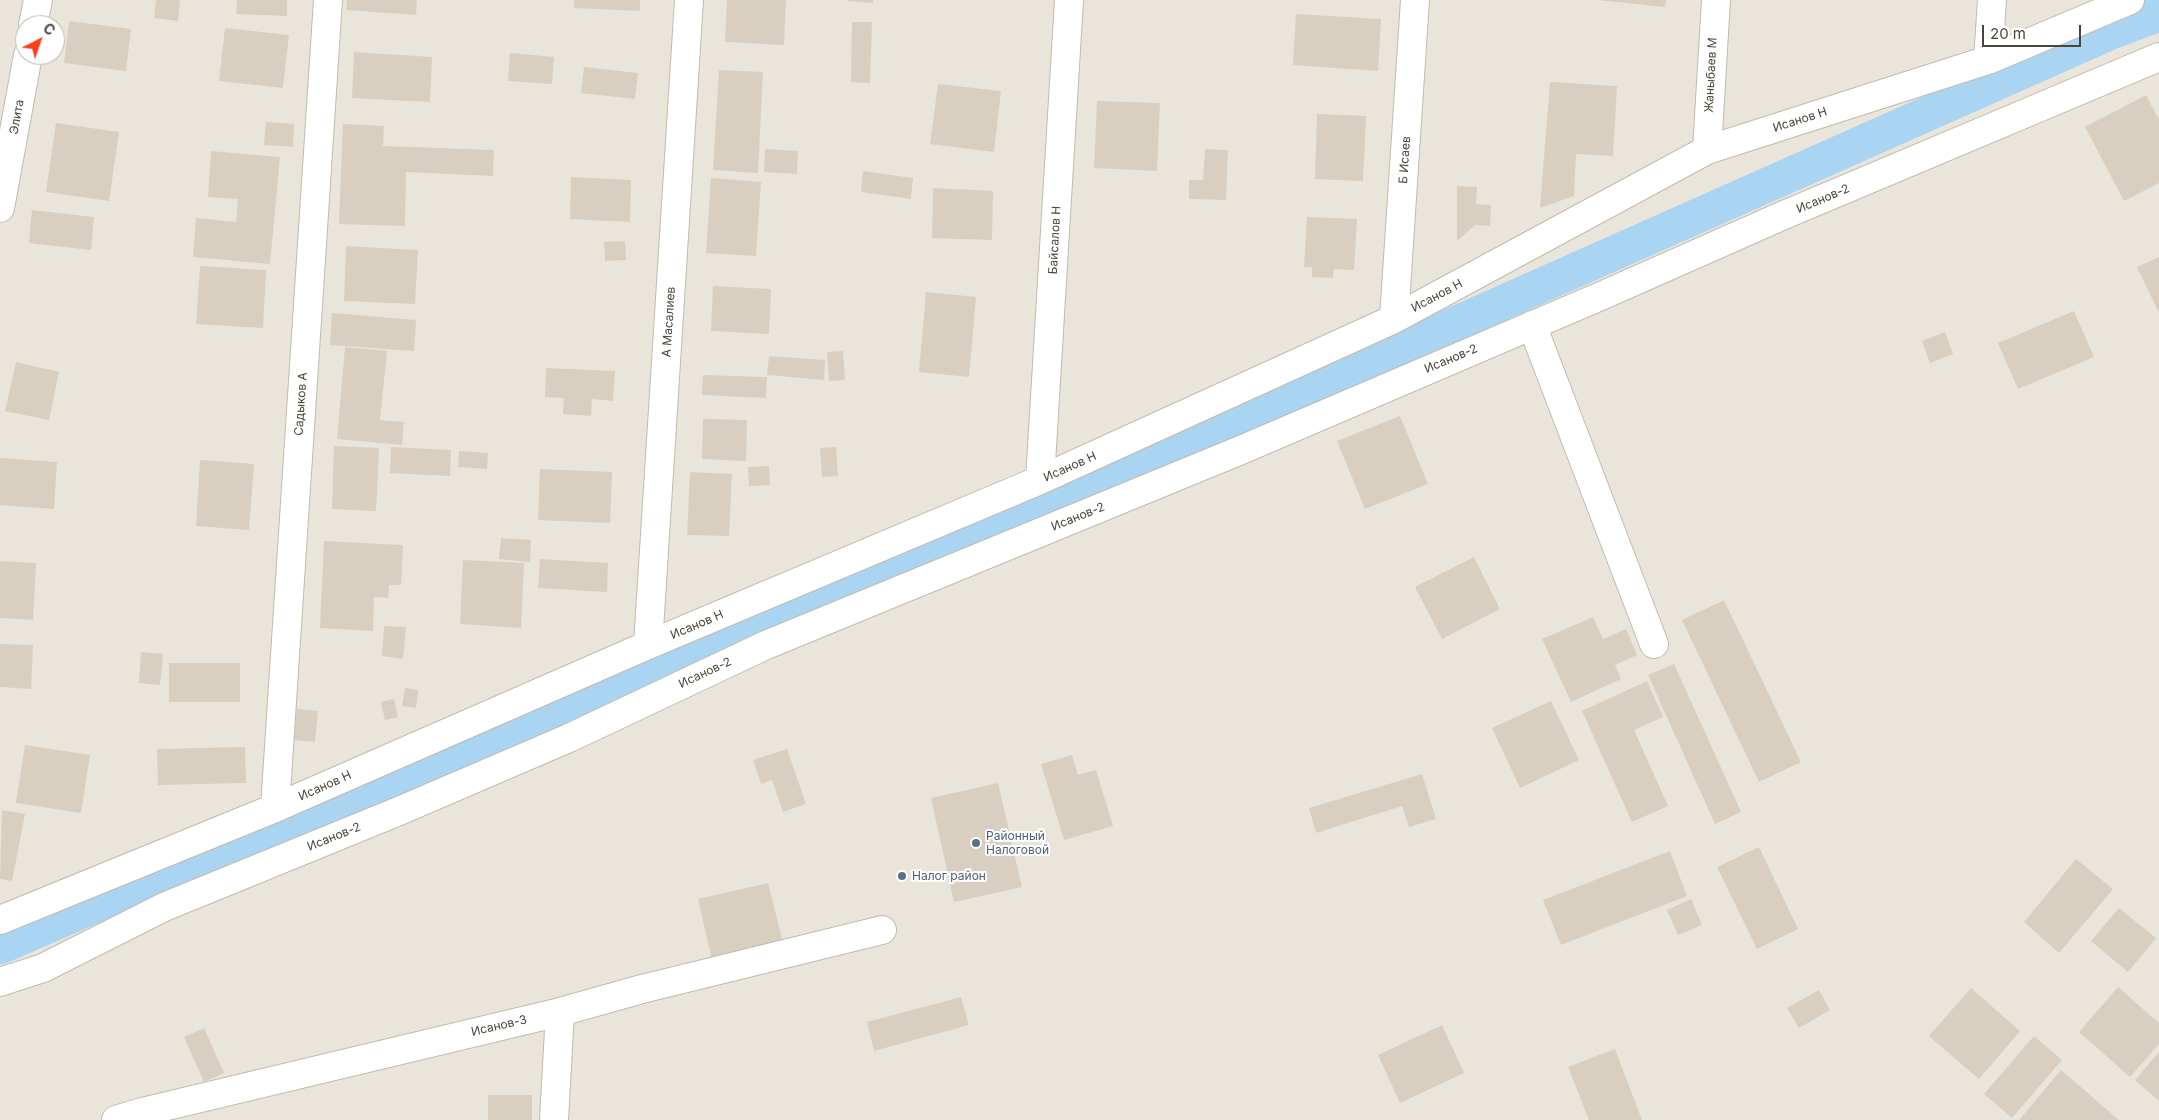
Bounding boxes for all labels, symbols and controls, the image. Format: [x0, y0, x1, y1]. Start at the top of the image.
north arrow [15, 15, 65, 65]
scale bar [1984, 15, 2083, 47]
text: С [40, 19, 59, 39]
text: 20 m [1990, 24, 2026, 43]
street label: Жаныбаев М [1702, 37, 1720, 113]
street label: Элита [7, 98, 27, 136]
street label: Исанов Н [1771, 104, 1829, 136]
street label: Б Исаев [1396, 136, 1414, 184]
street label: Исанов-2 [1794, 181, 1852, 217]
street label: Байсалов Н [1046, 205, 1064, 275]
street label: Исанов Н [1409, 276, 1465, 316]
street label: А Масалиев [659, 286, 679, 358]
street label: Исанов-2 [1422, 341, 1480, 377]
street label: Садыков А [292, 372, 310, 436]
street label: Исанов Н [1041, 449, 1099, 485]
street label: Исанов-2 [1049, 500, 1107, 534]
street label: Исанов Н [668, 607, 726, 643]
street label: Исанов-2 [676, 655, 734, 691]
street label: Исанов Н [296, 768, 354, 804]
street label: Исанов-2 [305, 820, 363, 854]
place label: Районный Налоговой [986, 829, 1049, 857]
marker: Районный Налоговой [970, 837, 982, 849]
place label: Налог район [912, 869, 986, 883]
marker: Налог район [896, 870, 908, 882]
street label: Исанов-3 [470, 1013, 528, 1039]

